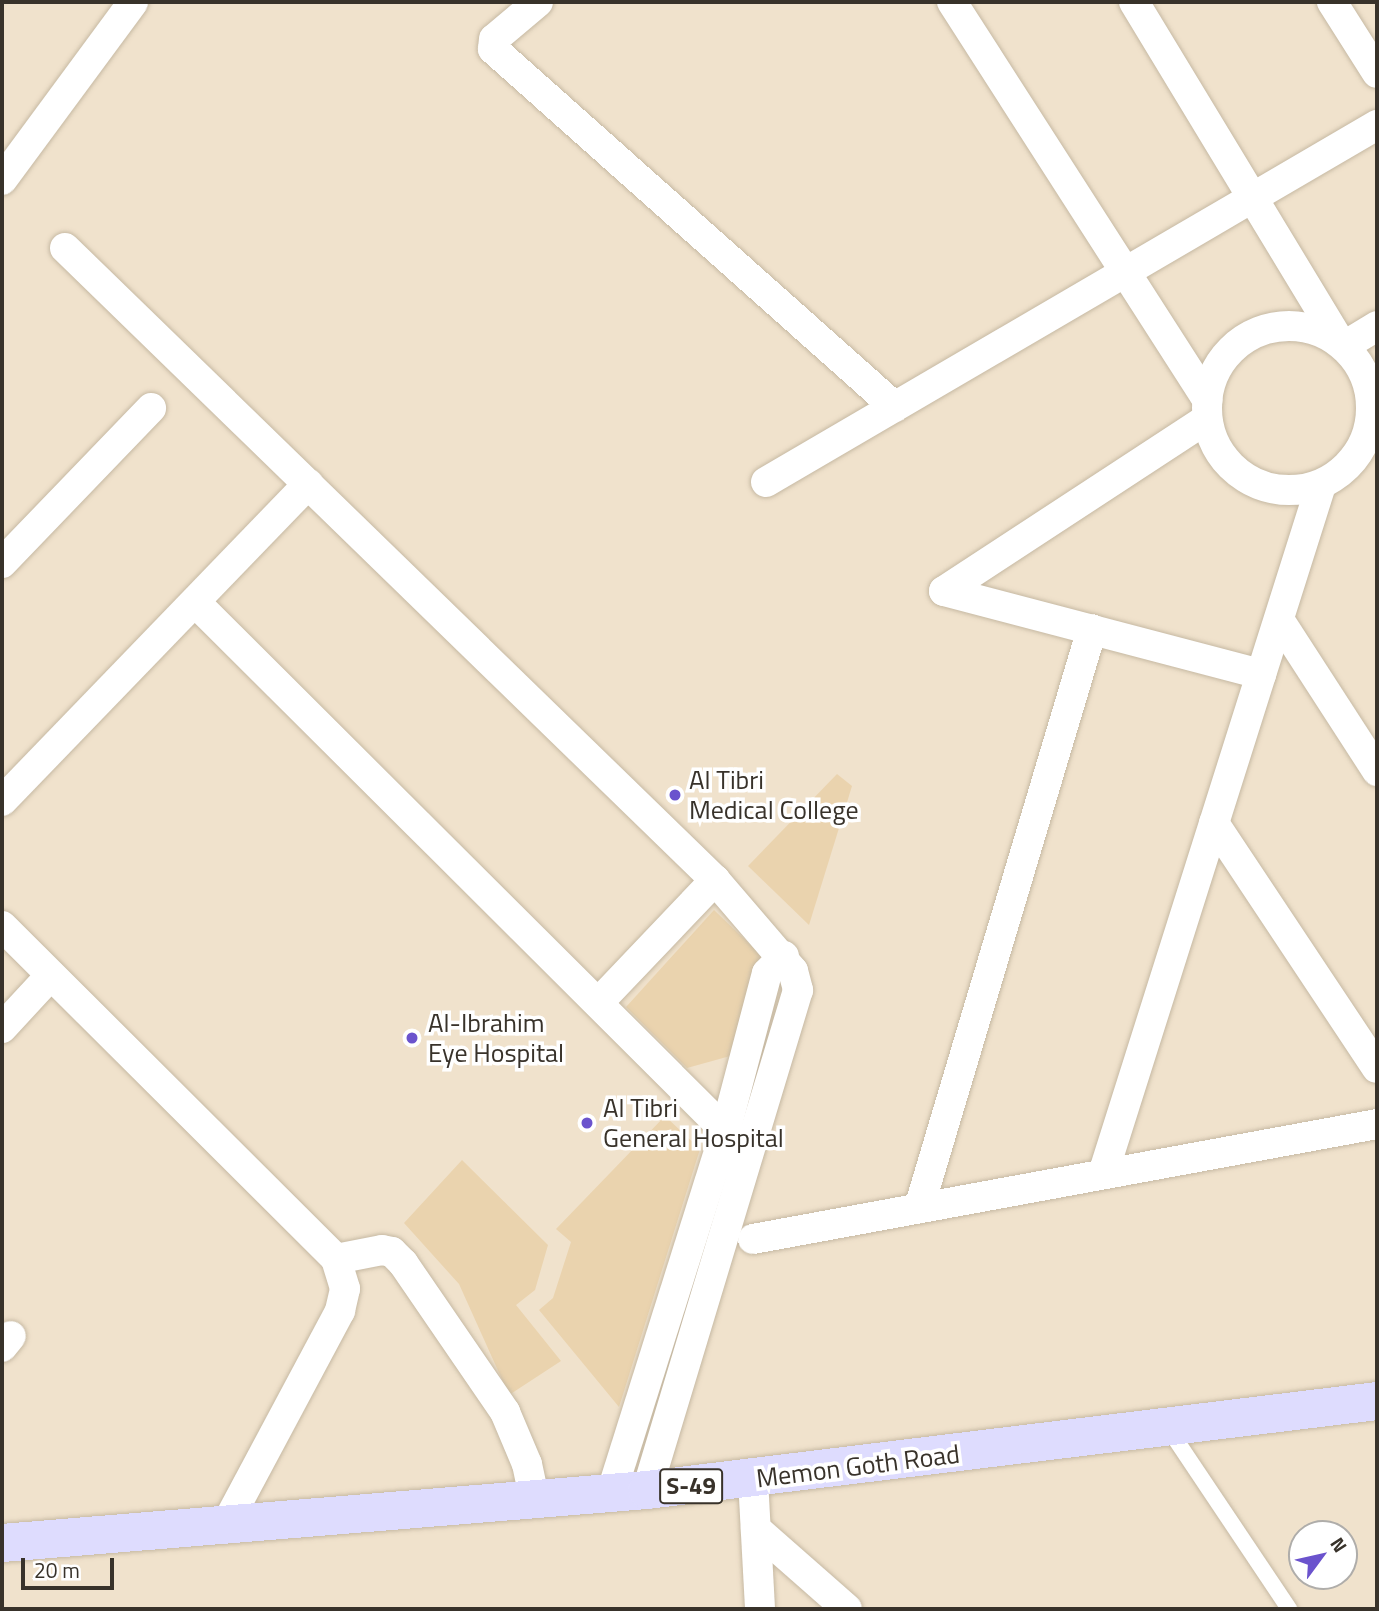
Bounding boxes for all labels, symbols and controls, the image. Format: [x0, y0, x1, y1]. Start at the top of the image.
place label: Al Tibri Medical College [689, 764, 859, 826]
marker: Al Tibri Medical College [667, 787, 683, 803]
place label: Al-Ibrahim Eye Hospital [428, 1007, 564, 1068]
marker: Al-Ibrahim Eye Hospital [402, 1028, 422, 1048]
place label: Al Tibri General Hospital [603, 1092, 784, 1154]
marker: Al Tibri General Hospital [577, 1113, 597, 1133]
street label: Memon Goth Road [754, 1438, 962, 1494]
road number: S-49 [658, 1466, 724, 1506]
north arrow [1288, 1520, 1358, 1590]
text: N [1324, 1531, 1355, 1558]
scale bar [24, 1544, 117, 1588]
text: 20 m [34, 1554, 80, 1586]

